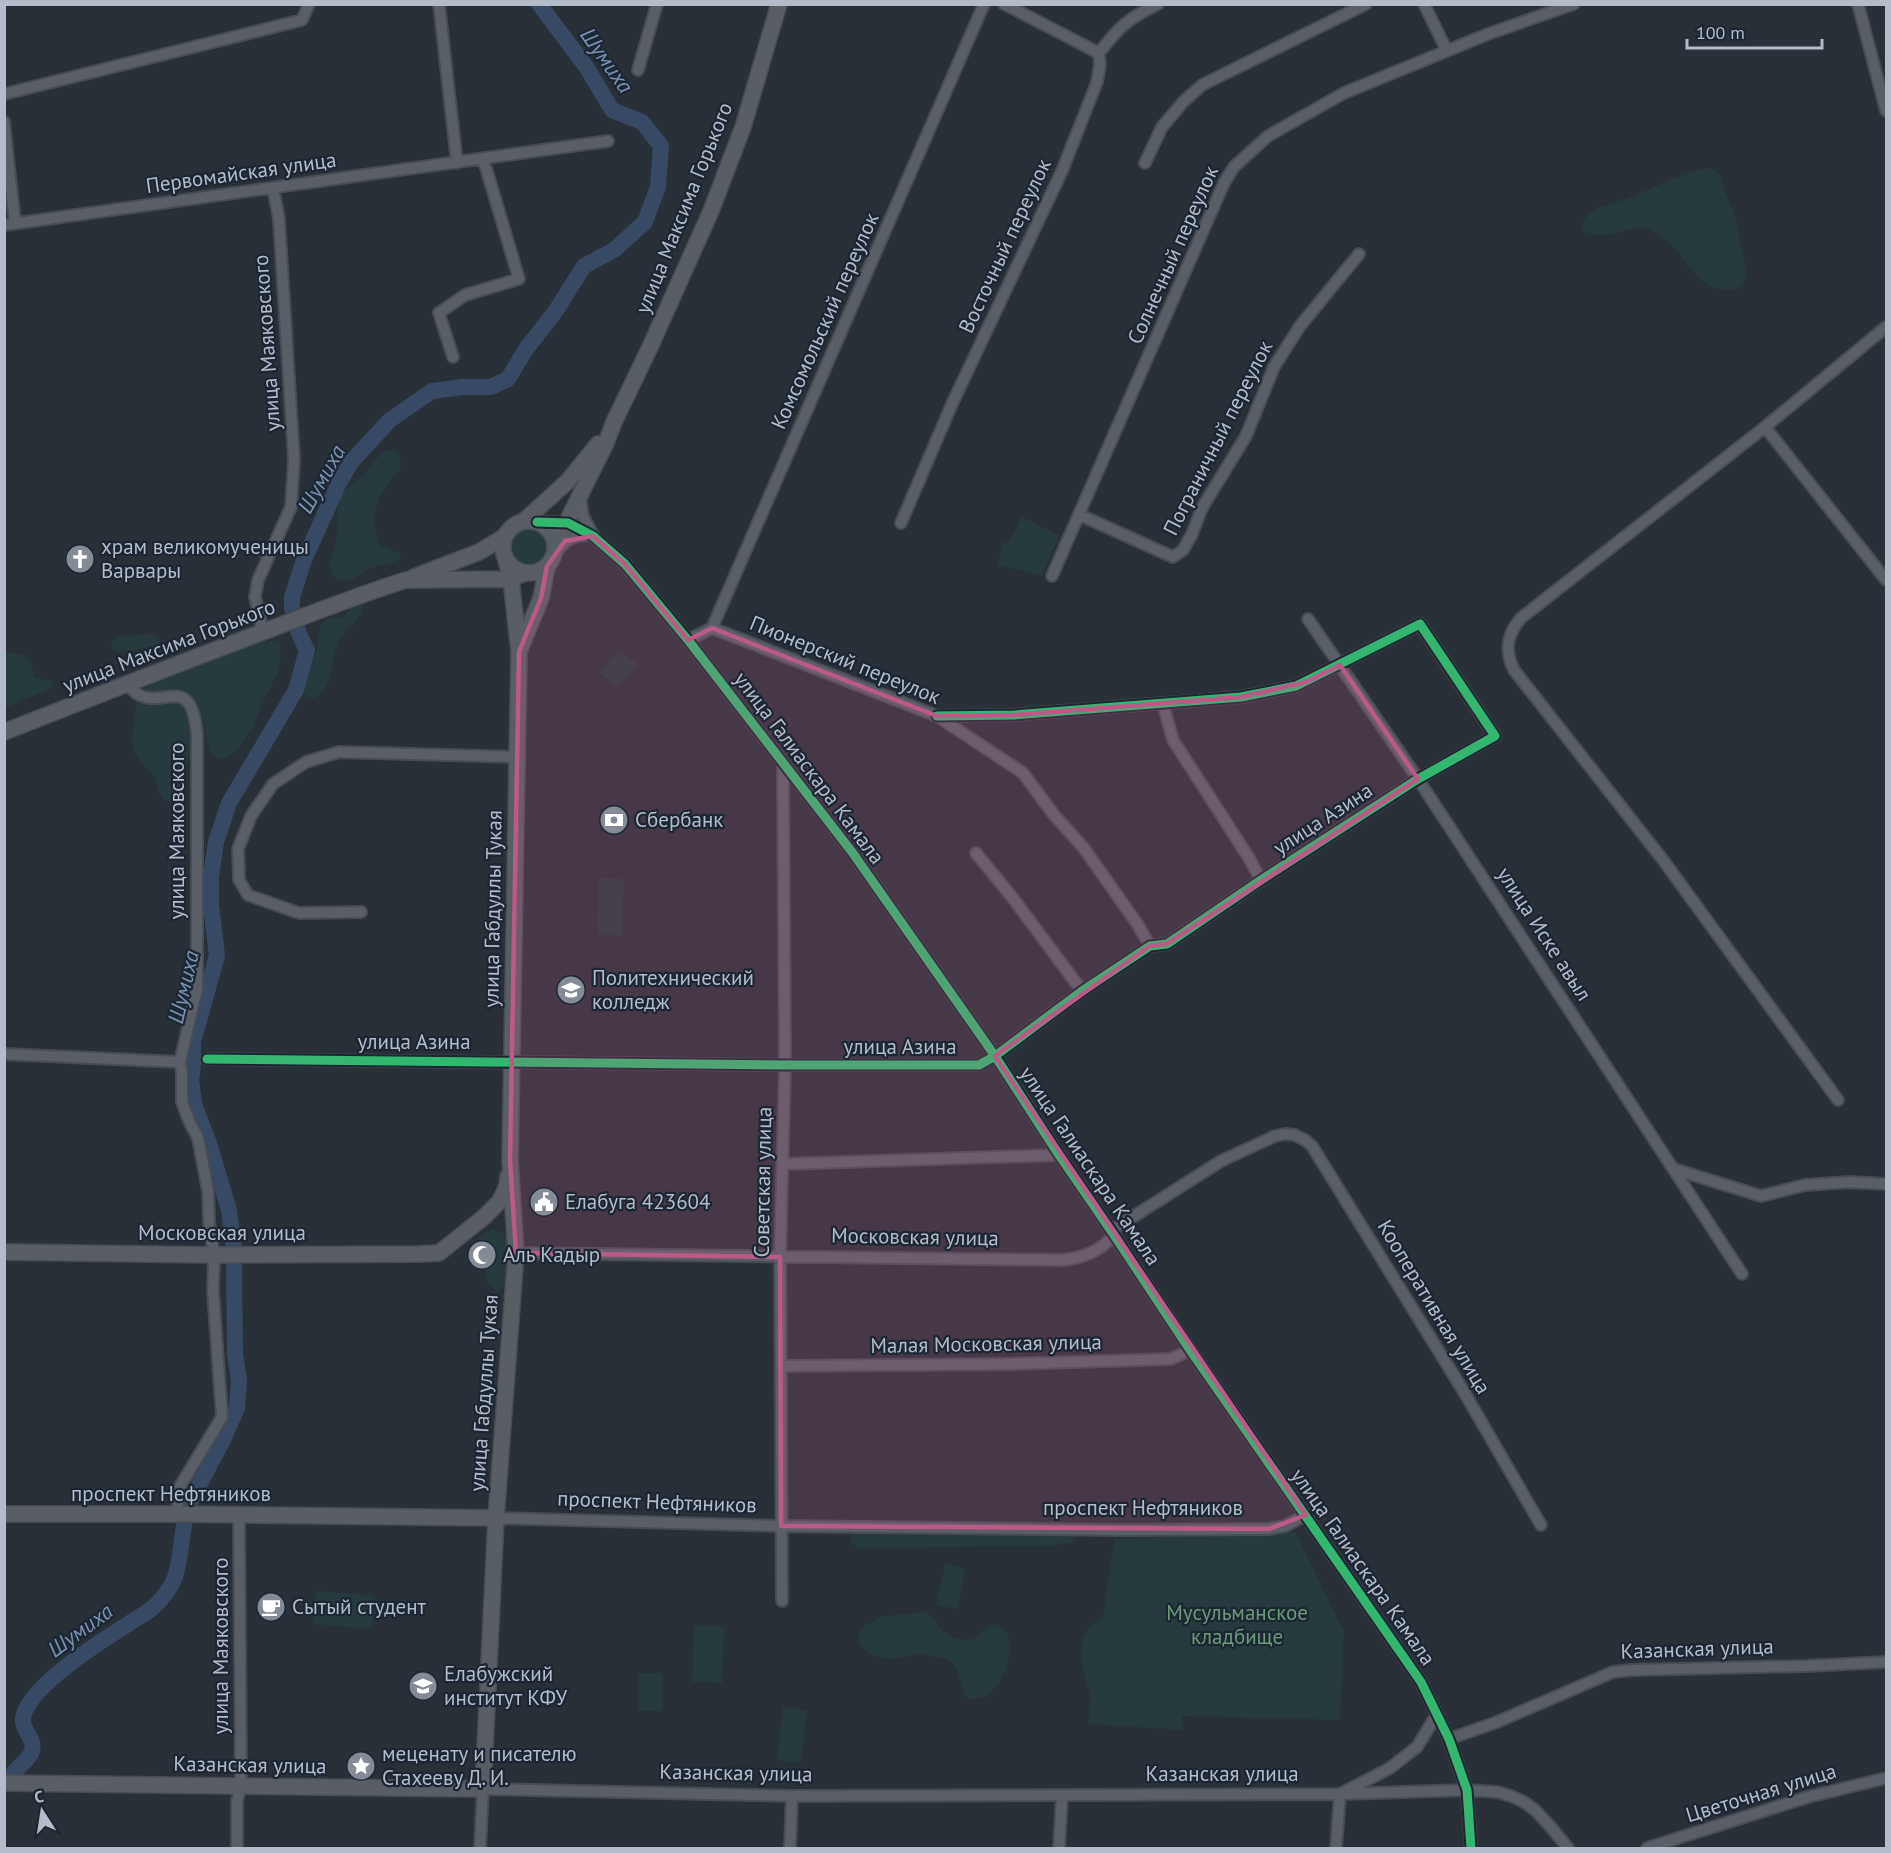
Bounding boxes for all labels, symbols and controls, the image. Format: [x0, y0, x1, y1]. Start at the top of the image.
scale bar [1687, 12, 1822, 50]
text: 100 m [1696, 21, 1745, 44]
water label: Шумиха [574, 22, 640, 98]
street label: улица Максима Горького [629, 98, 738, 317]
street label: Первомайская улица [144, 146, 338, 199]
street label: Восточный переулок [952, 154, 1057, 337]
street label: Солнечный переулок [1121, 161, 1224, 348]
street label: Комсомольский переулок [765, 208, 885, 433]
street label: улица Маяковского [247, 254, 286, 432]
street label: Пограничный переулок [1157, 336, 1278, 540]
water label: Шумиха [291, 440, 351, 518]
place label: храм великомученицы Варвары [101, 533, 309, 584]
church icon: храм великомученицы Варвары [64, 543, 96, 575]
street label: улица Максима Горького [59, 593, 279, 699]
street label: Пионерский переулок [746, 609, 944, 710]
street label: улица Галиаскара Камала [728, 666, 891, 869]
street label: улица Маяковского [163, 743, 190, 919]
street label: улица Азина [1268, 776, 1378, 861]
bank icon: Сбербанк [598, 804, 630, 836]
place label: Сбербанк [635, 806, 723, 833]
street label: улица Габдуллы Тукая [477, 810, 508, 1008]
street label: улица Иске авыл [1491, 862, 1598, 1006]
water label: Шумиха [161, 948, 205, 1026]
place label: Политехнический колледж [592, 964, 754, 1015]
school or university icon: Политехнический колледж [555, 974, 587, 1006]
street label: улица Азина [357, 1028, 471, 1055]
street label: улица Азина [843, 1033, 957, 1060]
street label: улица Галиаскара Камала [1014, 1061, 1167, 1270]
street label: Советская улица [748, 1106, 777, 1258]
public building icon: Елабуга 423604 [528, 1186, 560, 1218]
place label: Елабуга 423604 [565, 1188, 710, 1215]
street label: Кооперативная улица [1372, 1215, 1497, 1399]
street label: Московская улица [138, 1219, 306, 1246]
street label: Московская улица [831, 1222, 999, 1251]
mosque icon: Аль Кадыр [466, 1239, 498, 1271]
place label: Аль Кадыр [503, 1241, 600, 1268]
street label: улица Габдуллы Тукая [463, 1293, 504, 1492]
street label: Малая Московская улица [870, 1328, 1102, 1359]
street label: улица Галиаскара Камала [1285, 1463, 1442, 1670]
street label: проспект Нефтяников [71, 1480, 271, 1507]
street label: проспект Нефтяников [557, 1485, 757, 1518]
street label: проспект Нефтяников [1043, 1494, 1243, 1521]
street label: улица Маяковского [207, 1558, 234, 1734]
cafe icon: Сытый студент [255, 1591, 287, 1623]
place label: Сытый студент [292, 1593, 426, 1620]
water label: Шумиха [42, 1597, 118, 1663]
park label: Мусульманское кладбище [1166, 1599, 1308, 1650]
street label: Казанская улица [1620, 1632, 1774, 1665]
place label: Елабужский институт КФУ [444, 1660, 567, 1711]
school or university icon: Елабужский институт КФУ [407, 1670, 439, 1702]
place label: меценату и писателю Стахееву Д. И. [382, 1740, 577, 1791]
street label: Казанская улица [173, 1750, 327, 1779]
place icon: меценату и писателю Стахееву Д. И. [345, 1750, 377, 1782]
street label: Цветочная улица [1682, 1757, 1839, 1828]
street label: Казанская улица [659, 1758, 813, 1787]
street label: Казанская улица [1145, 1760, 1299, 1787]
north arrow [12, 1781, 72, 1841]
text: С [32, 1786, 45, 1807]

